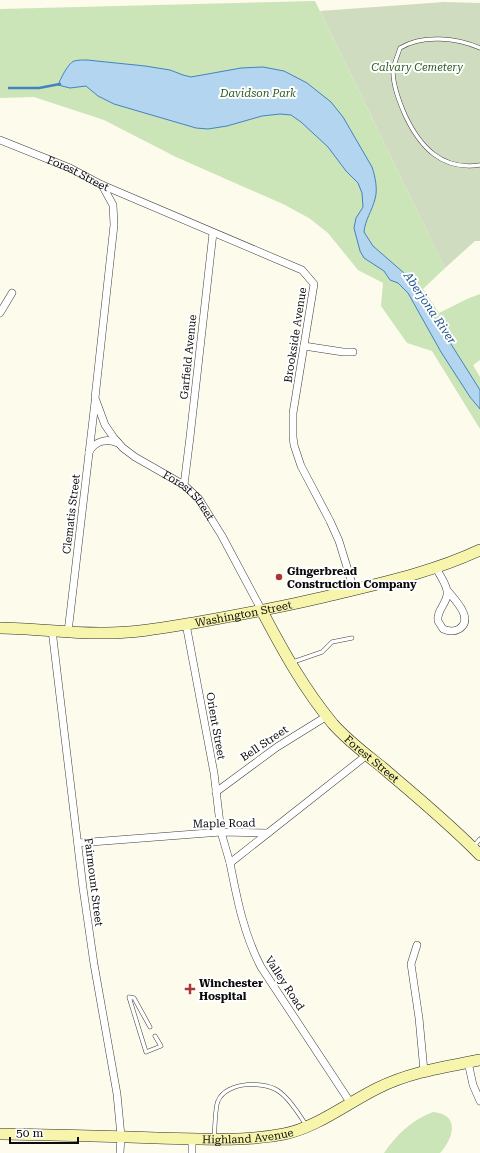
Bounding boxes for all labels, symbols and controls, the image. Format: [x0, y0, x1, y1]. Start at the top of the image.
park label: Calvary Cemetery [371, 61, 463, 74]
park label: Davidson Park [219, 87, 296, 100]
street label: Forest Street [45, 154, 111, 194]
water label: Aberjona River [400, 269, 459, 347]
street label: Brookside Avenue [282, 287, 309, 384]
street label: Garfield Avenue [178, 314, 199, 400]
street label: Forest Street [161, 468, 217, 523]
street label: Clematis Street [60, 473, 83, 555]
place label: Gingerbread Construction Company [287, 565, 417, 591]
marker: Gingerbread Construction Company [274, 572, 284, 582]
street label: Washington Street [194, 598, 293, 630]
street label: Orient Street [203, 691, 228, 761]
street label: Bell Street [238, 723, 290, 764]
street label: Forest Street [341, 733, 401, 786]
street label: Maple Road [193, 816, 256, 831]
street label: Fairmount Street [82, 837, 105, 927]
street label: Valley Road [262, 954, 307, 1013]
place label: Winchester Hospital [199, 977, 263, 1003]
marker: Winchester Hospital [184, 983, 196, 995]
scale bar [10, 1119, 78, 1145]
text: 50 m [16, 1126, 43, 1140]
street label: Highland Avenue [202, 1126, 295, 1146]

